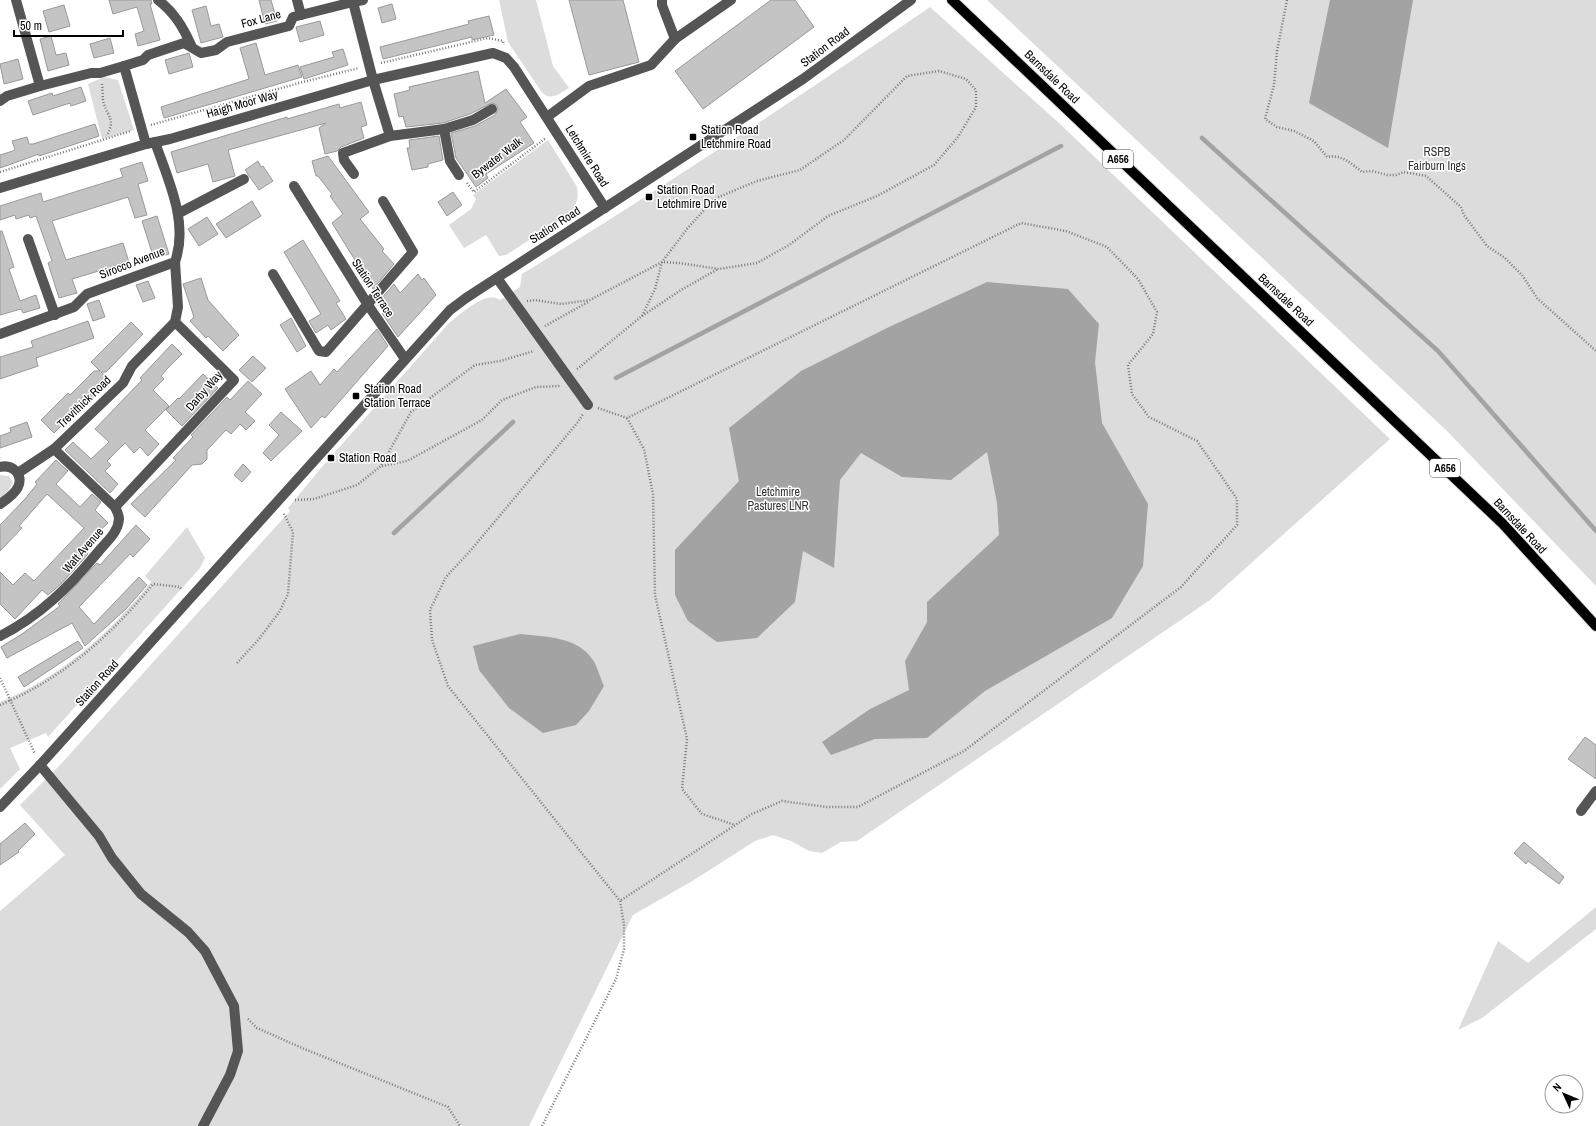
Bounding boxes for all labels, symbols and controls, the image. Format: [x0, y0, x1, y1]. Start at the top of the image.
street label: Fox Lane [239, 6, 283, 32]
scale bar [14, 12, 123, 38]
text: 50 m [20, 18, 42, 34]
street label: Station Road [797, 23, 853, 71]
street label: Barnsdale Road [1021, 47, 1083, 107]
street label: Haigh Moor Way [204, 86, 280, 122]
street label: Letchmire Road [562, 122, 612, 190]
place label: Station Road Letchmire Road [701, 122, 771, 152]
marker: Station Road Letchmire Road [688, 132, 698, 142]
street label: Bywater Walk [468, 134, 526, 182]
park label: RSPB Fairburn Ings [1408, 144, 1466, 174]
road number: A656 [1103, 150, 1133, 168]
place label: Station Road Letchmire Drive [657, 182, 727, 212]
marker: Station Road Letchmire Drive [644, 192, 654, 202]
street label: Station Road [527, 203, 583, 247]
street label: Sirocco Avenue [97, 243, 167, 283]
street label: Station Terrace [348, 256, 398, 320]
street label: Barnsdale Road [1255, 270, 1317, 330]
street label: Darby Way [182, 367, 226, 414]
street label: Trevithick Road [54, 372, 114, 432]
place label: Station Road Station Terrace [364, 381, 431, 411]
marker: Station Road Station Terrace [351, 391, 361, 401]
place label: Station Road [339, 450, 396, 466]
marker: Station Road [326, 453, 336, 463]
road number: A656 [1430, 459, 1460, 477]
park label: Letchmire Pastures LNR [747, 484, 809, 514]
street label: Barnsdale Road [1490, 495, 1550, 557]
street label: Watt Avenue [59, 524, 107, 576]
street label: Station Road [72, 656, 122, 710]
north arrow [1544, 1074, 1584, 1114]
text: N [1550, 1080, 1564, 1094]

